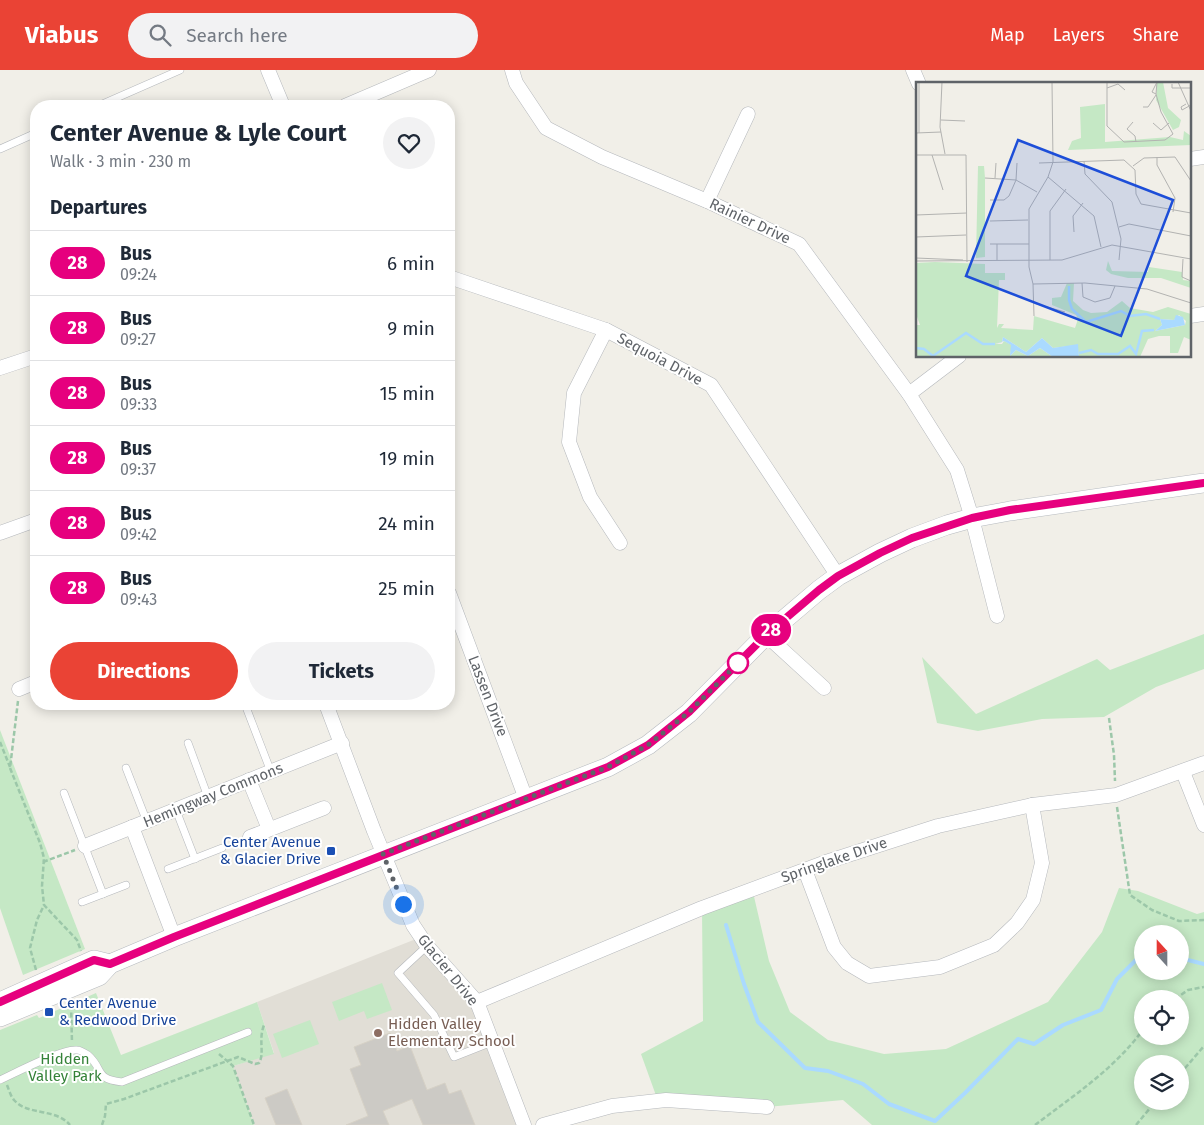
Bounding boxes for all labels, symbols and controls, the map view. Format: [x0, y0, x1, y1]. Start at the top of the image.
search box [128, 13, 478, 58]
text: Viabus [25, 21, 98, 49]
icon: search [146, 21, 174, 49]
text: Search here [186, 24, 288, 47]
text: Map [990, 24, 1025, 46]
text: Layers [1053, 24, 1105, 46]
text: Share [1133, 24, 1179, 46]
inset map [916, 82, 1192, 358]
button: heart [383, 117, 435, 169]
text: Center Avenue & Lyle Court [50, 119, 347, 147]
text: Walk · 3 min · 230 m [50, 152, 191, 171]
street label: Rainier Drive [707, 194, 793, 248]
text: Departures [50, 196, 147, 219]
text: Bus [120, 242, 152, 265]
text: 28 [68, 252, 87, 274]
text: 6 min [387, 252, 435, 275]
text: 09:24 [120, 265, 157, 284]
text: Bus [120, 307, 152, 330]
text: 28 [68, 317, 87, 339]
text: 9 min [387, 317, 435, 340]
street label: Sequoia Drive [614, 329, 706, 389]
text: 09:27 [120, 330, 156, 349]
text: Bus [120, 372, 152, 395]
text: 28 [68, 382, 87, 404]
text: 15 min [379, 382, 435, 405]
text: 09:33 [120, 395, 157, 414]
text: Bus [120, 437, 152, 460]
text: 28 [68, 447, 87, 469]
text: 19 min [379, 447, 435, 470]
text: 09:37 [120, 460, 156, 479]
text: Bus [120, 502, 152, 525]
text: 28 [68, 512, 87, 534]
text: 24 min [378, 512, 435, 535]
text: 09:42 [120, 525, 157, 544]
text: Bus [120, 567, 152, 590]
text: 28 [68, 577, 87, 599]
text: 25 min [378, 577, 435, 600]
text: 09:43 [120, 590, 157, 609]
line badge: 28 [748, 614, 794, 646]
text: 28 [761, 619, 781, 641]
button: Directions [50, 642, 238, 700]
button: Tickets [248, 642, 435, 700]
unlabelled marker [727, 652, 749, 674]
street label: Lassen Drive [464, 653, 512, 739]
street label: Hemingway Commons [141, 759, 285, 831]
place label: Center Avenue & Glacier Drive [220, 833, 321, 868]
street label: Springlake Drive [779, 833, 889, 887]
marker: Center Avenue & Glacier Drive [325, 845, 337, 857]
your location [391, 892, 416, 917]
north arrow [1134, 925, 1189, 980]
map controls [1134, 925, 1189, 1110]
street label: Glacier Drive [414, 931, 482, 1009]
button: locate [1134, 990, 1189, 1045]
place label: Center Avenue & Redwood Drive [59, 994, 176, 1029]
marker: Center Avenue & Redwood Drive [43, 1006, 55, 1018]
place label: Hidden Valley Elementary School [388, 1015, 516, 1050]
marker: Hidden Valley Elementary School [372, 1027, 384, 1039]
park label: Hidden Valley Park [28, 1050, 102, 1085]
button: layers [1134, 1055, 1189, 1110]

